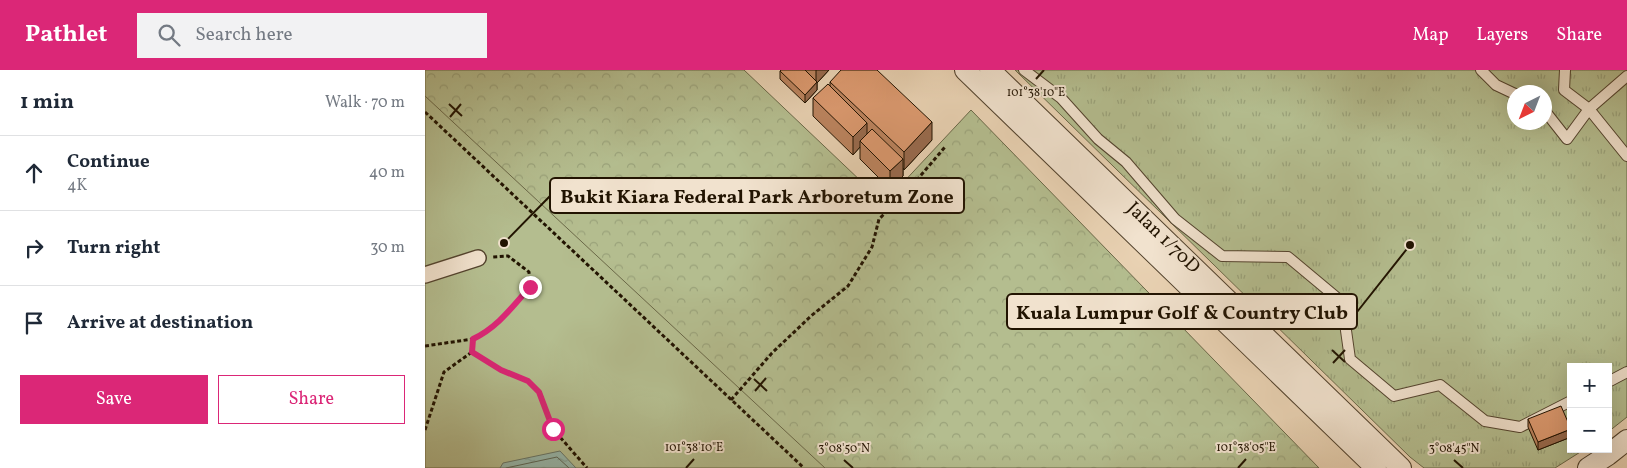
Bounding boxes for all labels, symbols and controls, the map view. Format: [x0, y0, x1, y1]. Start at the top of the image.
search box [137, 13, 487, 58]
text: Pathlet [25, 18, 107, 52]
icon: search [155, 21, 183, 49]
text: Search here [195, 22, 293, 48]
text: Map [1412, 23, 1448, 48]
text: Layers [1476, 23, 1528, 48]
text: Share [1556, 23, 1602, 48]
text: 101°38'10"E [1007, 85, 1065, 101]
north arrow [1507, 85, 1552, 130]
text: 1 min [20, 88, 74, 117]
text: Walk · 70 m [325, 92, 405, 114]
text: Continue [67, 149, 150, 175]
icon: ahead [20, 159, 48, 187]
text: 40 m [369, 162, 405, 184]
text: 4K [67, 175, 87, 197]
callout: Bukit Kiara Federal Park Arboretum Zone [550, 178, 964, 213]
text: Bukit Kiara Federal Park Arboretum Zone [560, 184, 954, 212]
street label: Jalan 1/70D [1120, 196, 1206, 280]
icon: right [20, 234, 48, 262]
text: Turn right [67, 235, 160, 261]
text: 30 m [370, 237, 405, 259]
route end [519, 276, 542, 299]
callout: Kuala Lumpur Golf & Country Club [1007, 294, 1357, 329]
text: Kuala Lumpur Golf & Country Club [1016, 300, 1348, 328]
icon: arrive [20, 309, 48, 337]
text: Arrive at destination [67, 310, 253, 336]
map controls [1567, 363, 1612, 453]
button: + [1567, 363, 1612, 408]
button: Save [20, 375, 208, 424]
button: Share [218, 375, 405, 424]
button: − [1567, 408, 1612, 453]
route start [542, 418, 565, 441]
text: 101°38'10"E [665, 440, 723, 456]
text: 101°38'05"E [1216, 440, 1276, 456]
text: 3°08'50"N [818, 441, 870, 457]
text: 3°08'45"N [1429, 441, 1479, 457]

